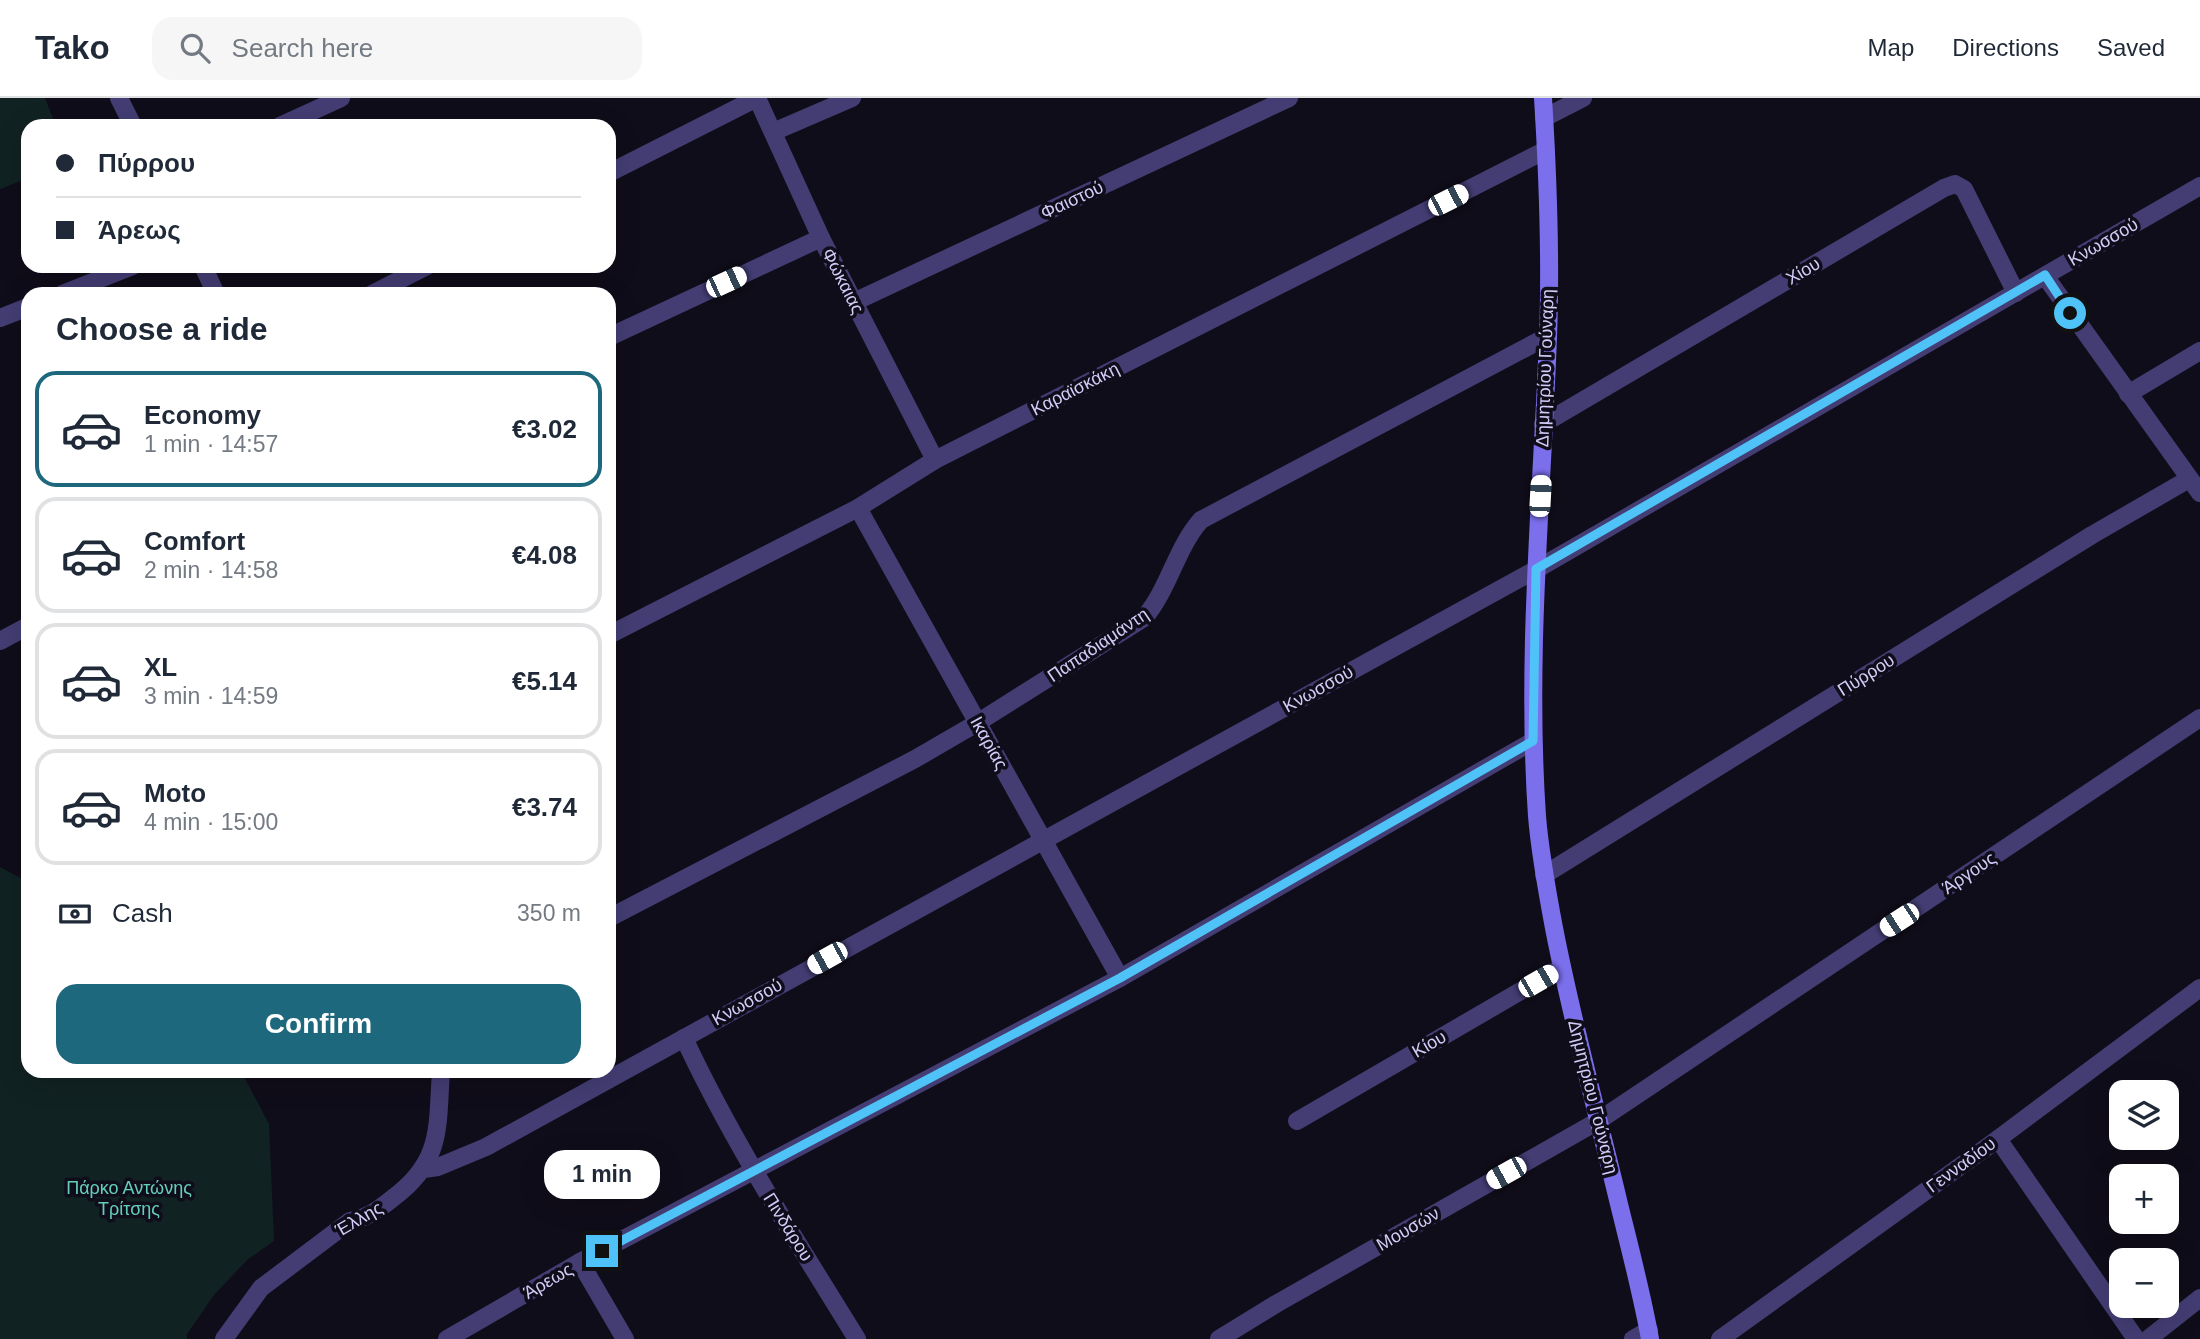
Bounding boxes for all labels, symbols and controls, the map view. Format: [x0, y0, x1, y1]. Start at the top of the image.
search box [152, 17, 642, 80]
text: Tako [35, 29, 110, 66]
icon: search [176, 29, 214, 67]
text: Search here [232, 33, 373, 63]
text: Map [1868, 34, 1914, 61]
text: Directions [1952, 34, 2059, 61]
text: Saved [2097, 34, 2165, 61]
text: Πύρρου [98, 148, 195, 178]
street label: Φαιστού [1038, 177, 1106, 223]
car [1425, 181, 1472, 219]
street label: Κνωσσού [2065, 214, 2141, 270]
text: Άρεως [98, 215, 181, 245]
street label: Φώκαιας [818, 245, 868, 317]
street label: Χίου [1782, 253, 1824, 289]
car [703, 264, 750, 300]
street label: Δημητρίου Γούναρη [1532, 289, 1558, 447]
route start [2054, 297, 2086, 329]
text: Choose a ride [56, 311, 268, 347]
street label: Καραϊσκάκη [1028, 358, 1122, 420]
icon: car [60, 398, 123, 461]
text: Economy [144, 400, 261, 430]
text: €3.02 [512, 414, 577, 444]
text: 1 min · 14:57 [144, 431, 278, 457]
car [1529, 474, 1552, 518]
icon: car [60, 524, 123, 587]
text: Comfort [144, 526, 245, 556]
text: €4.08 [512, 540, 577, 570]
text: 2 min · 14:58 [144, 557, 278, 583]
street label: Παπαδιαμάντη [1044, 604, 1152, 686]
icon: car [60, 650, 123, 713]
street label: Πύρρου [1834, 650, 1898, 700]
text: XL [144, 652, 177, 682]
street label: Κνωσσού [1279, 662, 1357, 716]
text: €5.14 [512, 666, 577, 696]
text: 3 min · 14:59 [144, 683, 278, 709]
street label: Ικαρίας [966, 713, 1012, 773]
icon: car [60, 776, 123, 839]
text: Moto [144, 778, 206, 808]
text: €3.74 [512, 792, 577, 822]
text: 4 min · 15:00 [144, 809, 278, 835]
street label: Άργους [1939, 848, 2000, 898]
icon: cash [56, 895, 94, 933]
text: Cash [112, 898, 173, 928]
text: 350 m [517, 900, 581, 926]
car [1876, 900, 1923, 940]
car [804, 939, 851, 977]
car [1515, 961, 1562, 1001]
street label: Κνωσσού [708, 975, 786, 1029]
button: Confirm [56, 984, 581, 1064]
street label: Δημητρίου Γούναρη [1564, 1018, 1622, 1176]
street label: Κίου [1408, 1026, 1450, 1062]
map controls [2109, 1080, 2179, 1318]
button: layers [2109, 1080, 2179, 1150]
street label: Γενναδίου [1923, 1133, 1999, 1197]
callout: 1 min [544, 1150, 660, 1198]
car [1483, 1154, 1530, 1192]
text: 1 min [572, 1161, 632, 1187]
button: + [2109, 1164, 2179, 1234]
park label: Πάρκο Αντώνης Τρίτσης [66, 1178, 192, 1219]
street label: Πινδάρου [759, 1189, 817, 1265]
street label: Έλλης [331, 1197, 386, 1241]
street label: Μουσών [1373, 1203, 1443, 1255]
route end [586, 1235, 618, 1267]
button: − [2109, 1248, 2179, 1318]
street label: Άρεως [520, 1259, 576, 1303]

